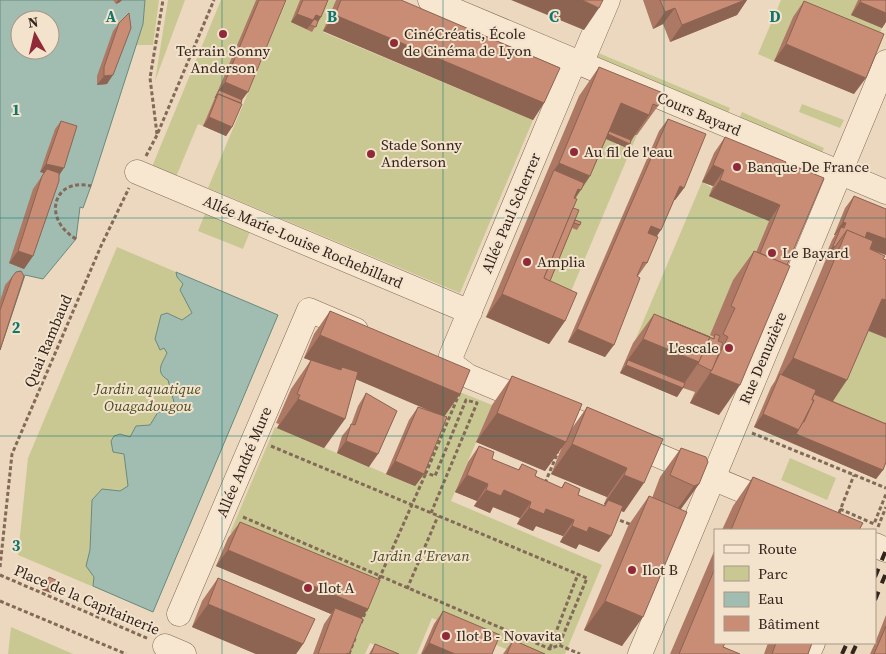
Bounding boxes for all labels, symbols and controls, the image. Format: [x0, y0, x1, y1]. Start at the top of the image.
text: A [106, 5, 117, 27]
text: B [327, 5, 338, 27]
text: C [549, 5, 559, 27]
text: D [769, 5, 781, 27]
north arrow [10, 10, 60, 60]
text: N [27, 12, 40, 33]
place label: CinéCréatis, École de Cinéma de Lyon [404, 23, 532, 61]
marker: Terrain Sonny Anderson [217, 28, 229, 40]
marker: CinéCréatis, École de Cinéma de Lyon [388, 37, 400, 49]
place label: Terrain Sonny Anderson [176, 40, 270, 78]
street label: Cours Bayard [654, 86, 745, 141]
text: 1 [12, 98, 20, 120]
place label: Stade Sonny Anderson [381, 134, 462, 172]
place label: Au fil de l'eau [584, 141, 673, 162]
marker: Au fil de l'eau [568, 146, 580, 158]
marker: Stade Sonny Anderson [365, 148, 377, 160]
street label: Allée Paul Scherrer [476, 149, 546, 276]
place label: Banque De France [747, 156, 869, 177]
marker: Banque De France [731, 161, 743, 173]
street label: Allée Marie-Louise Rochebillard [200, 190, 407, 293]
place label: Le Bayard [782, 242, 849, 263]
marker: Le Bayard [766, 247, 778, 259]
place label: Amplia [537, 251, 586, 272]
marker: Amplia [521, 256, 533, 268]
street label: Quai Rambaud [18, 291, 77, 391]
street label: Rue Denuzière [734, 308, 792, 407]
text: 2 [12, 316, 21, 338]
place label: L'escale [668, 337, 719, 358]
marker: L'escale [723, 342, 735, 354]
park label: Jardin aquatique Ouagadougou [93, 378, 201, 416]
street label: Allée André Mure [211, 403, 276, 520]
legend [714, 529, 876, 644]
text: 3 [12, 534, 21, 556]
text: Route [758, 538, 797, 559]
park label: Jardin d'Erevan [370, 545, 470, 566]
street label: Place de la Capitainerie [11, 559, 164, 640]
place label: Ilot B [642, 559, 678, 580]
text: Parc [758, 563, 788, 584]
marker: Ilot B [626, 564, 638, 576]
place label: Ilot A [318, 577, 354, 598]
marker: Ilot A [302, 582, 314, 594]
text: Eau [758, 588, 784, 609]
text: Bâtiment [758, 613, 820, 634]
place label: Ilot B - Novavita [456, 625, 562, 646]
marker: Ilot B - Novavita [440, 630, 452, 642]

